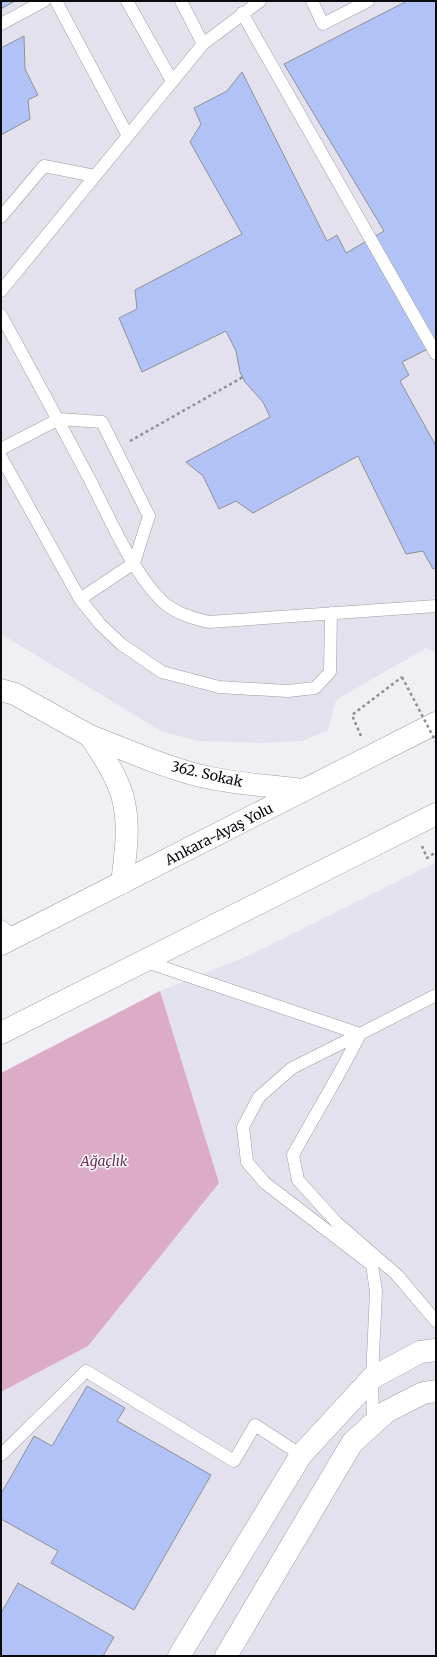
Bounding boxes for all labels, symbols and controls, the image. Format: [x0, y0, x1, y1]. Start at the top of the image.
street label: 362. Sokak [170, 757, 245, 791]
street label: Ankara-Ayaş Yolu [161, 799, 276, 869]
park label: Ağaçlık [80, 1152, 128, 1170]

